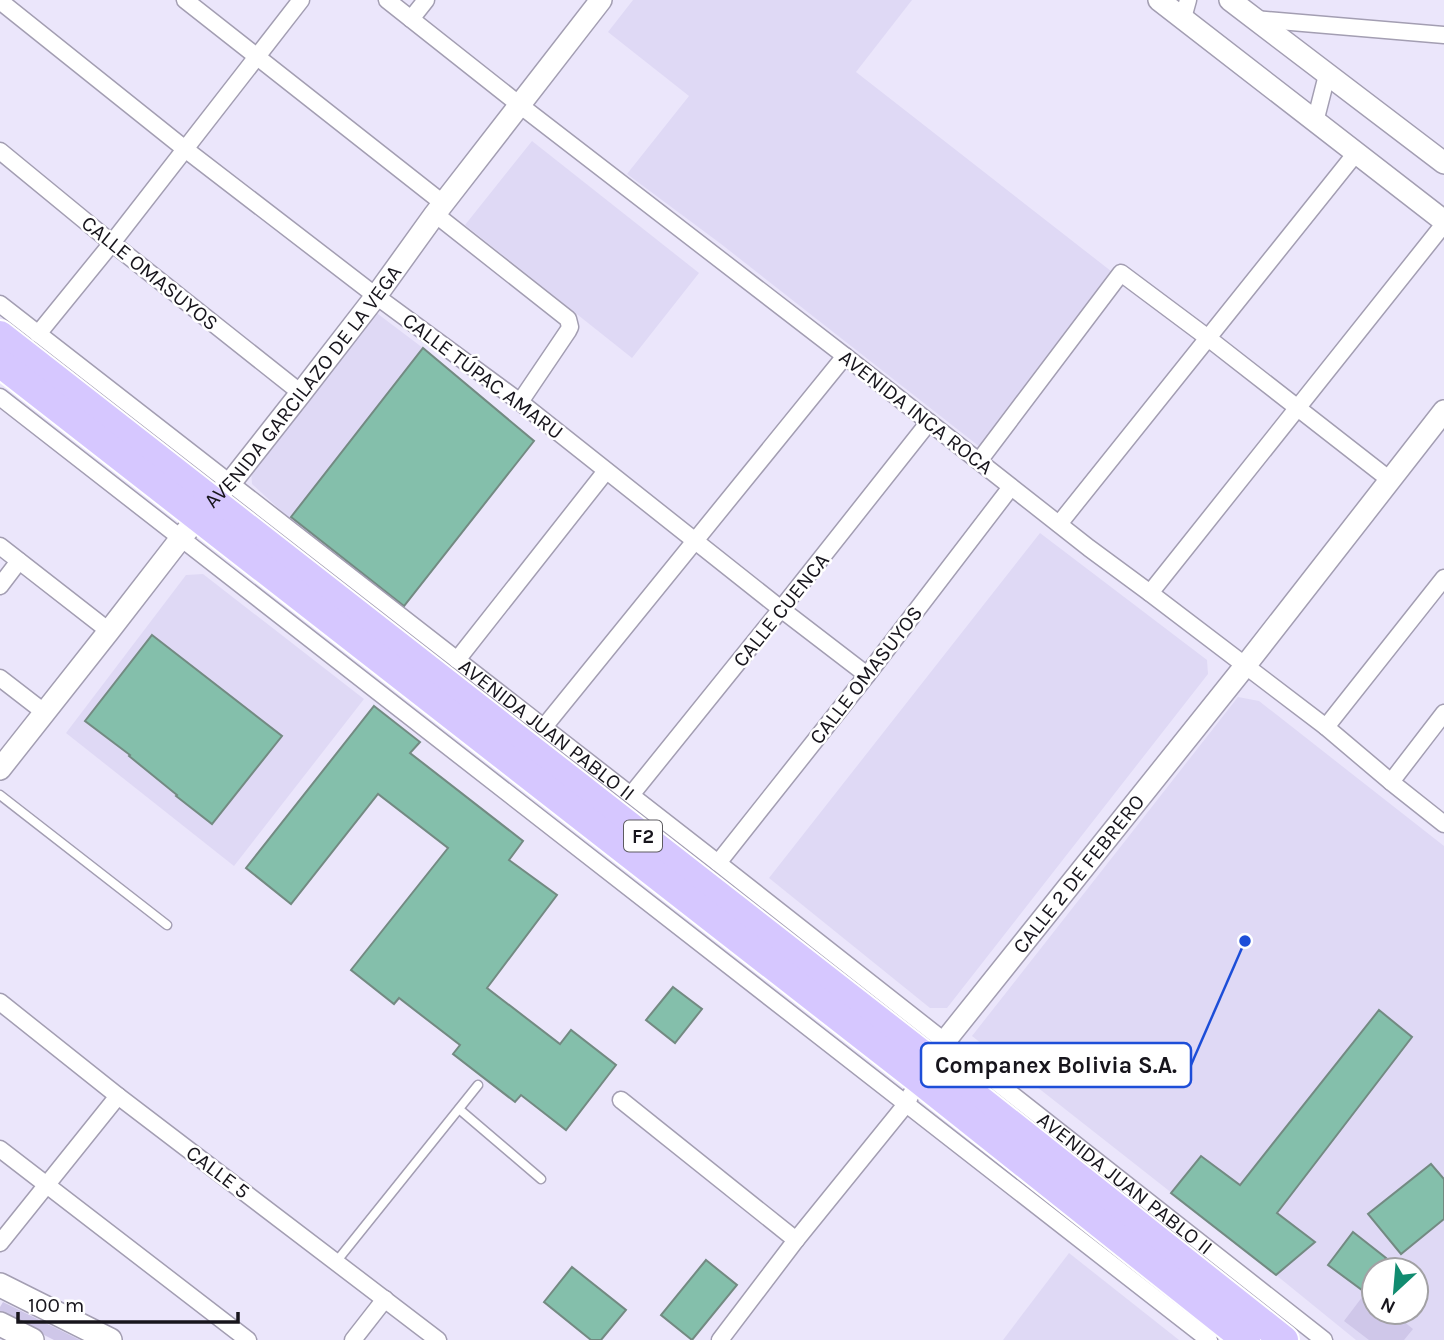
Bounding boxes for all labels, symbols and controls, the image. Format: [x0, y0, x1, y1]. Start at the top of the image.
street label: CALLE OMASUYOS [77, 211, 223, 335]
street label: AVENIDA GARCILAZO DE LA VEGA [199, 260, 406, 512]
street label: CALLE TÚPAC AMARU [398, 308, 568, 444]
street label: AVENIDA INCA ROCA [835, 345, 997, 479]
street label: CALLE CUENCA [728, 548, 834, 672]
street label: CALLE OMASUYOS [805, 601, 927, 749]
street label: AVENIDA JUAN PABLO II [454, 654, 639, 806]
street label: CALLE 2 DE FEBRERO [1008, 790, 1149, 958]
road number: F2 [624, 820, 662, 852]
callout: Companex Bolivia S.A. [921, 1043, 1191, 1087]
text: Companex Bolivia S.A. [935, 1052, 1177, 1079]
street label: AVENIDA JUAN PABLO II [1033, 1107, 1217, 1260]
street label: CALLE 5 [182, 1140, 254, 1204]
north arrow [1360, 1256, 1430, 1326]
scale bar [18, 1280, 238, 1324]
text: 100 m [28, 1293, 85, 1317]
text: N [1377, 1293, 1399, 1318]

